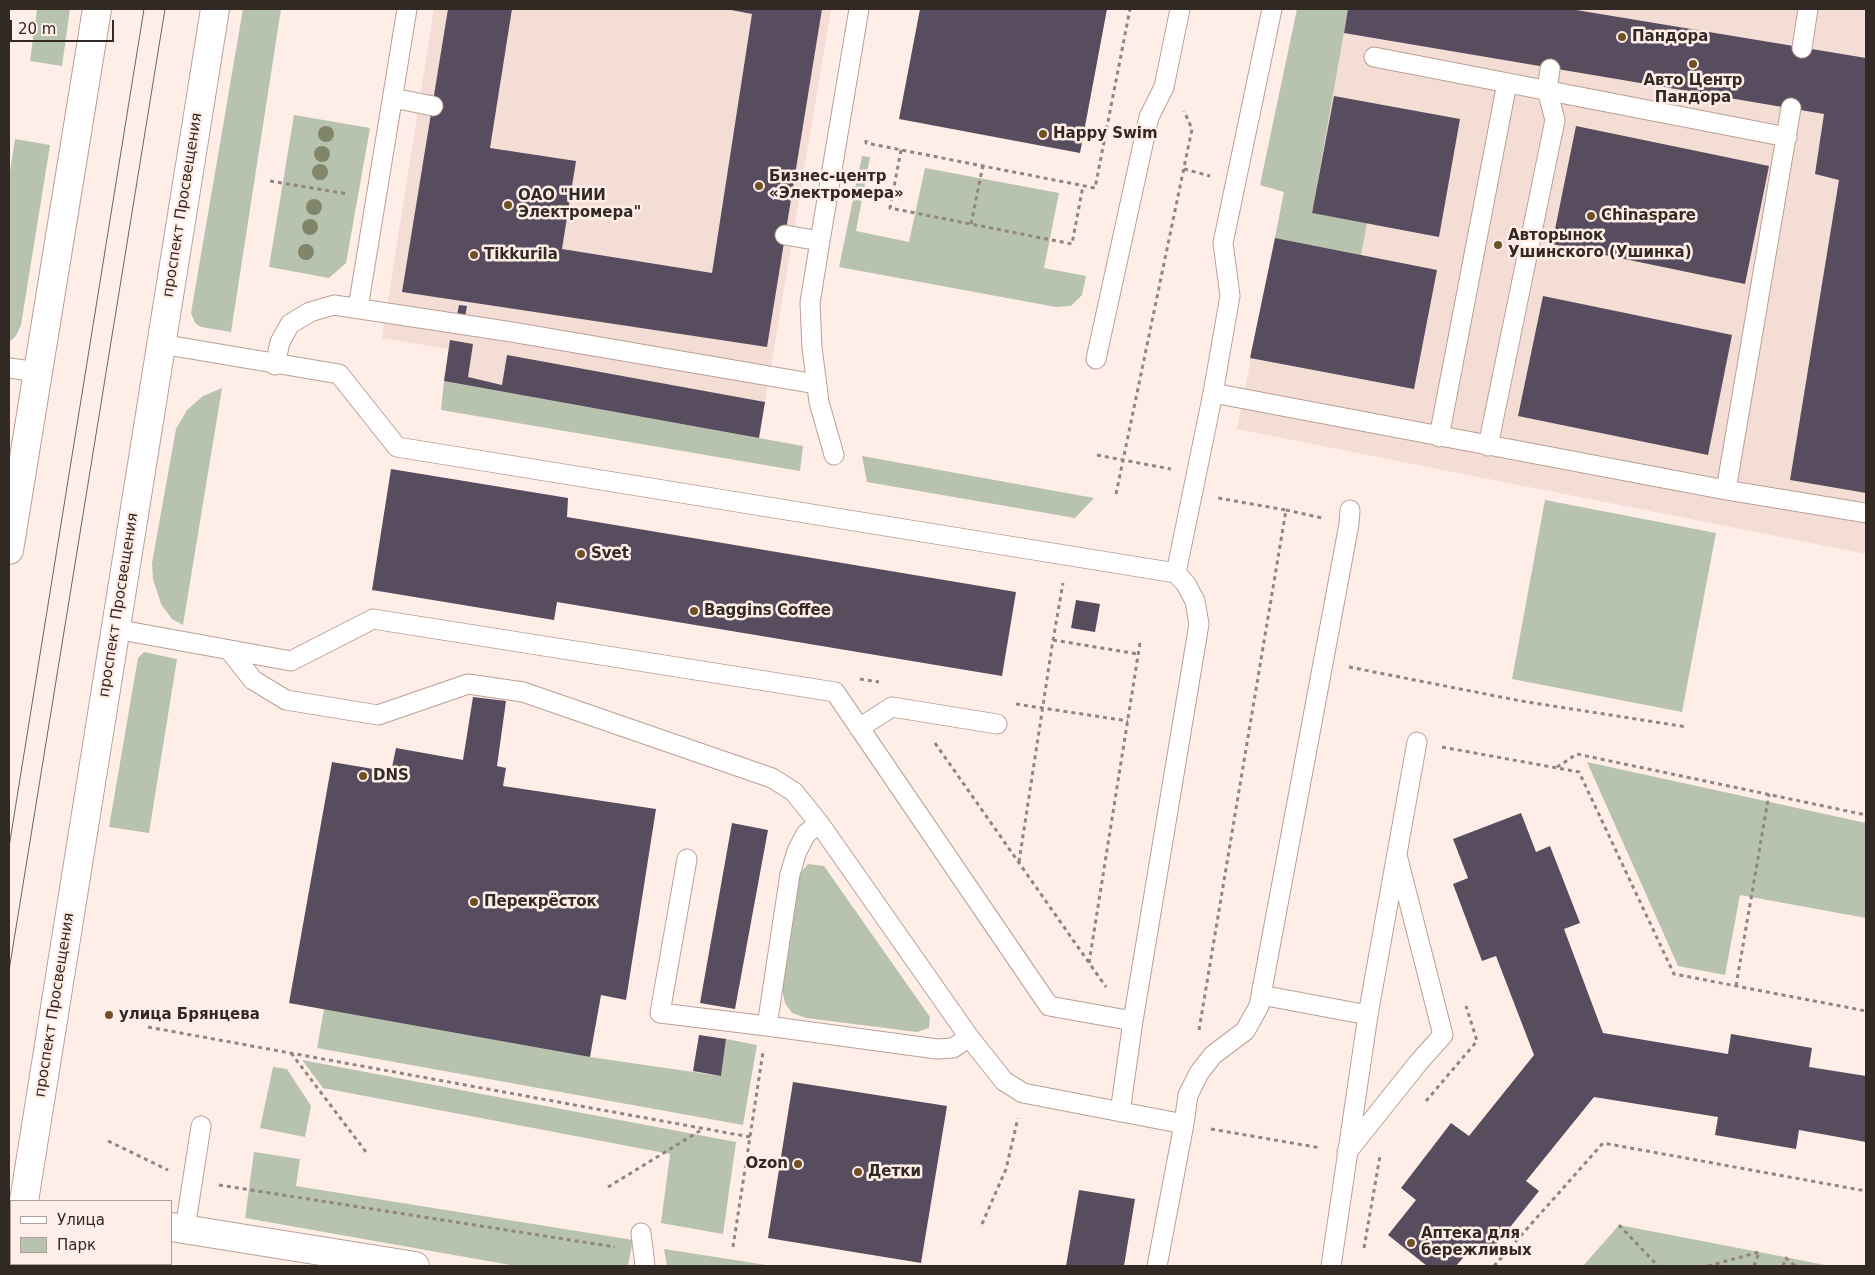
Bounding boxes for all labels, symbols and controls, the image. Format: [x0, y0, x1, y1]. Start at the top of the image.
scale bar [12, 10, 116, 42]
text: 20 m [18, 20, 56, 38]
place label: Пандора [1632, 28, 1708, 46]
marker: Пандора [1616, 31, 1628, 43]
marker: Авто Центр Пандора [1687, 58, 1699, 70]
place label: Авто Центр Пандора [1643, 72, 1743, 107]
street label: проспект Просвещения [160, 111, 206, 299]
place label: Happy Swim [1053, 125, 1158, 143]
marker: Happy Swim [1037, 128, 1049, 140]
place label: Бизнес-центр «Электромера» [769, 168, 904, 203]
marker: Бизнес-центр «Электромера» [753, 180, 765, 192]
place label: ОАО "НИИ Электромера" [518, 187, 641, 222]
marker: ОАО "НИИ Электромера" [502, 199, 514, 211]
place label: Chinaspare [1601, 207, 1696, 225]
marker: Chinaspare [1585, 210, 1597, 222]
place label: Авторынок Ушинского (Ушинка) [1508, 227, 1691, 262]
marker: Авторынок Ушинского (Ушинка) [1492, 239, 1504, 251]
place label: Tikkurila [484, 246, 558, 264]
marker: Tikkurila [468, 249, 480, 261]
street label: проспект Просвещения [96, 511, 142, 699]
place label: Svet [591, 545, 629, 563]
marker: Svet [575, 548, 587, 560]
place label: Baggins Coffee [704, 602, 831, 620]
marker: Baggins Coffee [688, 605, 700, 617]
place label: DNS [373, 767, 409, 785]
marker: DNS [357, 770, 369, 782]
place label: Перекрёсток [484, 893, 597, 911]
marker: Перекрёсток [468, 896, 480, 908]
street label: проспект Просвещения [32, 911, 78, 1099]
place label: улица Брянцева [119, 1006, 260, 1024]
marker: улица Брянцева [103, 1009, 115, 1021]
place label: Ozon [746, 1155, 788, 1173]
marker: Ozon [792, 1158, 804, 1170]
place label: Детки [868, 1163, 921, 1181]
marker: Детки [852, 1166, 864, 1178]
legend [10, 1200, 172, 1265]
text: Улица [57, 1211, 105, 1229]
place label: Аптека для бережливых [1421, 1225, 1532, 1260]
text: Парк [57, 1236, 96, 1254]
marker: Аптека для бережливых [1405, 1237, 1417, 1249]

